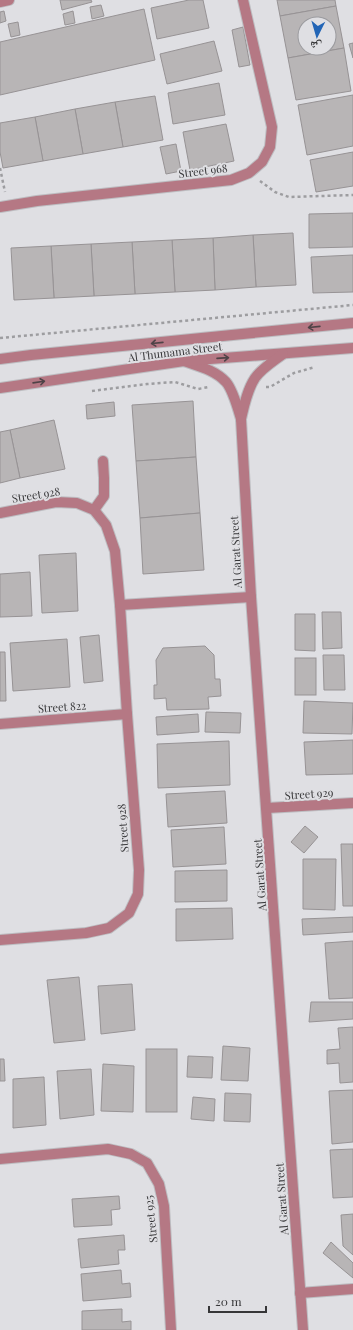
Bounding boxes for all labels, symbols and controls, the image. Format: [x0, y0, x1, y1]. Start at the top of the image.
north arrow [297, 16, 337, 56]
text: ش [309, 37, 323, 54]
street label: Street 968 [178, 160, 228, 181]
one-way arrow [308, 324, 321, 331]
street label: Al Thumama Street [126, 338, 223, 365]
one-way arrow [151, 339, 164, 346]
one-way arrow [216, 354, 229, 362]
one-way arrow [32, 378, 45, 386]
street label: Street 928 [11, 483, 61, 506]
street label: Al Garat Street [226, 515, 245, 590]
street label: Street 822 [37, 697, 87, 716]
street label: Street 929 [284, 784, 334, 803]
street label: Street 928 [113, 803, 132, 853]
street label: Al Garat Street [249, 838, 270, 913]
street label: Al Garat Street [271, 1162, 292, 1237]
street label: Street 925 [141, 1194, 160, 1243]
scale bar [209, 1288, 266, 1314]
text: 20 m [215, 1293, 242, 1309]

